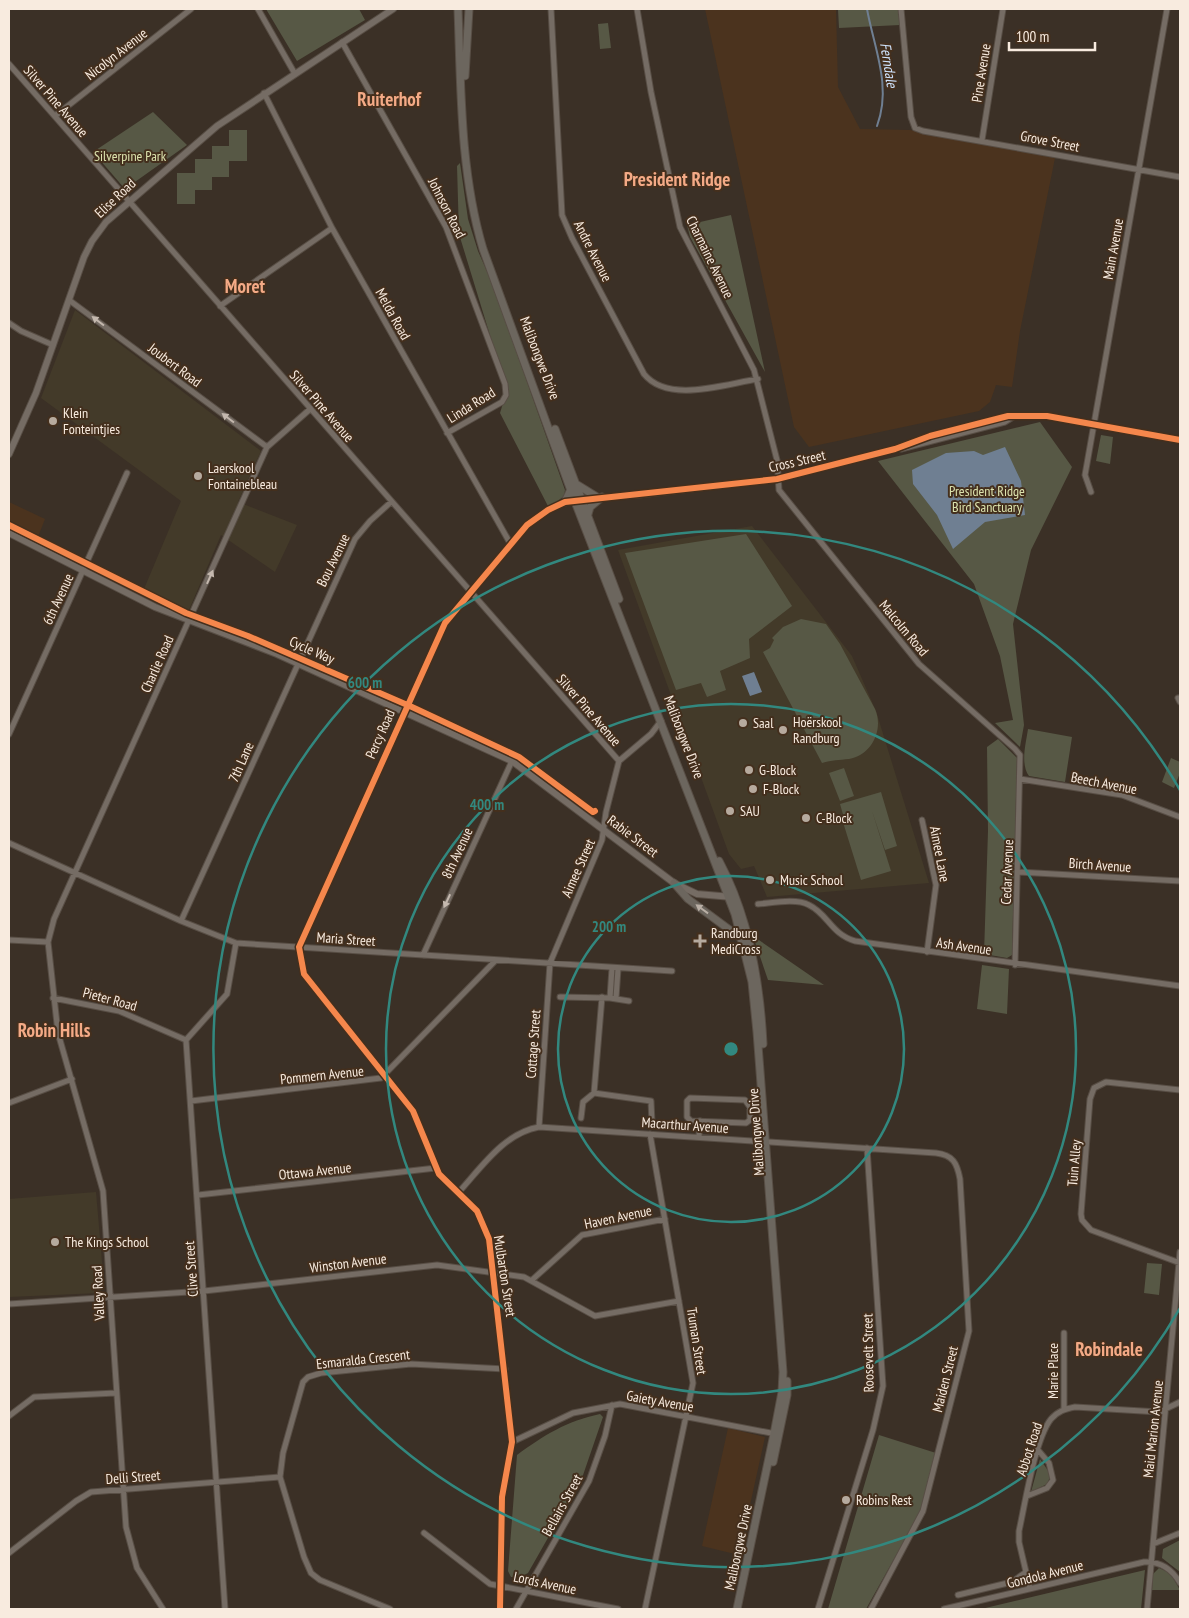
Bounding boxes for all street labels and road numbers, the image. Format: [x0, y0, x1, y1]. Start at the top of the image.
street label: Nicolyn Avenue [81, 24, 151, 84]
street label: Pine Avenue [967, 42, 995, 104]
street label: Silver Pine Avenue [20, 61, 92, 141]
street label: Grove Street [1019, 126, 1081, 156]
street label: Elise Road [91, 174, 139, 222]
street label: Johnson Road [424, 174, 470, 241]
street label: Charmaine Avenue [682, 213, 738, 301]
street label: Andre Avenue [570, 217, 616, 285]
street label: Main Avenue [1099, 217, 1127, 281]
street label: Melda Road [371, 285, 415, 343]
street label: Malibongwe Drive [516, 314, 564, 402]
street label: Joubert Road [144, 338, 205, 391]
street label: Silver Pine Avenue [286, 366, 358, 446]
street label: Linda Road [444, 383, 498, 427]
street label: Cross Street [767, 446, 827, 476]
street label: Bou Avenue [312, 530, 354, 589]
street label: 6th Avenue [38, 570, 78, 627]
street label: Malcolm Road [875, 596, 933, 660]
street label: Charlie Road [136, 632, 178, 696]
street label: Cycle Way [287, 632, 338, 668]
street label: Silver Pine Avenue [553, 670, 625, 750]
street label: Malibongwe Drive [660, 693, 708, 781]
street label: Percy Road [361, 707, 399, 761]
street label: 7th Lane [224, 739, 258, 785]
street label: Beech Avenue [1069, 768, 1139, 798]
street label: Rabie Street [604, 811, 662, 861]
street label: 8th Avenue [437, 824, 477, 881]
street label: Aimee Lane [926, 825, 954, 884]
street label: Aimee Street [557, 836, 599, 900]
street label: Cedar Avenue [997, 839, 1017, 905]
street label: Birch Avenue [1068, 854, 1132, 876]
street label: Maria Street [316, 928, 376, 950]
street label: Ash Avenue [935, 933, 993, 959]
street label: Pieter Road [81, 983, 139, 1015]
street label: Cottage Street [522, 1009, 544, 1079]
street label: Pommern Avenue [279, 1062, 365, 1088]
street label: Malibongwe Drive [744, 1088, 768, 1176]
street label: Macarthur Avenue [641, 1113, 729, 1137]
street label: Tuin Alley [1063, 1138, 1085, 1187]
street label: Ottawa Avenue [278, 1158, 352, 1184]
street label: Haven Avenue [583, 1201, 654, 1233]
street label: Mulbarton Street [490, 1234, 520, 1318]
street label: Clive Street [180, 1240, 202, 1297]
street label: Winston Avenue [309, 1249, 388, 1277]
street label: Valley Road [88, 1265, 108, 1322]
street label: Truman Street [683, 1306, 711, 1376]
street label: Roosevelt Street [858, 1313, 878, 1393]
street label: Marie Place [1044, 1343, 1062, 1399]
street label: Maiden Street [928, 1344, 962, 1414]
street label: Esmaralda Crescent [315, 1345, 411, 1373]
street label: Maid Marion Avenue [1139, 1379, 1167, 1479]
street label: Gaiety Avenue [625, 1386, 695, 1416]
street label: Abbot Road [1012, 1420, 1046, 1478]
street label: Delli Street [105, 1466, 161, 1488]
street label: Bellairs Street [538, 1471, 586, 1539]
street label: Malibongwe Drive [720, 1502, 756, 1592]
street label: Gondola Avenue [1005, 1556, 1085, 1592]
street label: Lords Avenue [512, 1568, 578, 1598]

